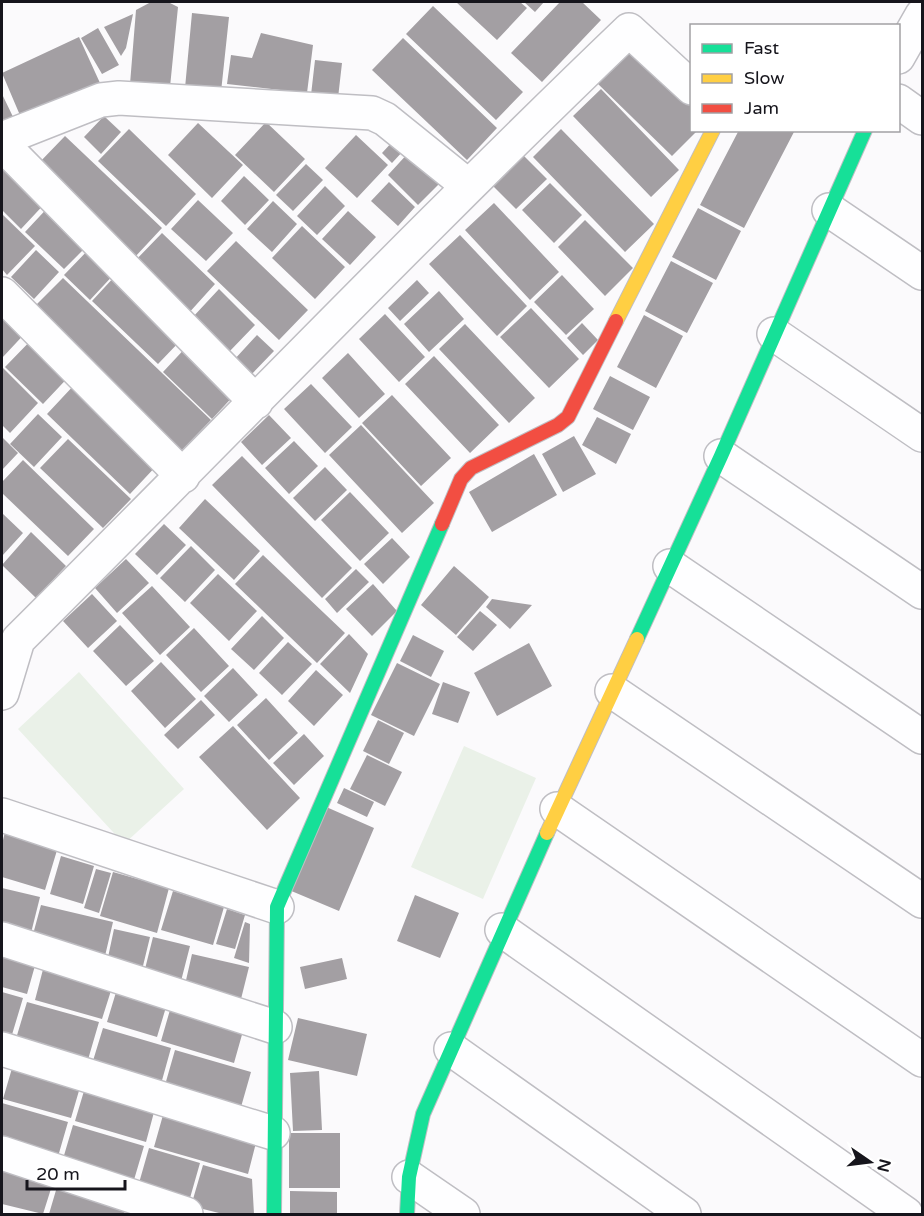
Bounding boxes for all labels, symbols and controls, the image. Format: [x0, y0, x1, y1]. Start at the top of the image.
legend [690, 24, 900, 132]
text: Fast [744, 37, 779, 59]
text: Slow [744, 67, 785, 89]
text: Jam [744, 97, 779, 119]
north arrow [840, 1132, 900, 1192]
scale bar [27, 1153, 124, 1191]
text: N [872, 1157, 895, 1174]
text: 20 m [36, 1163, 80, 1185]

